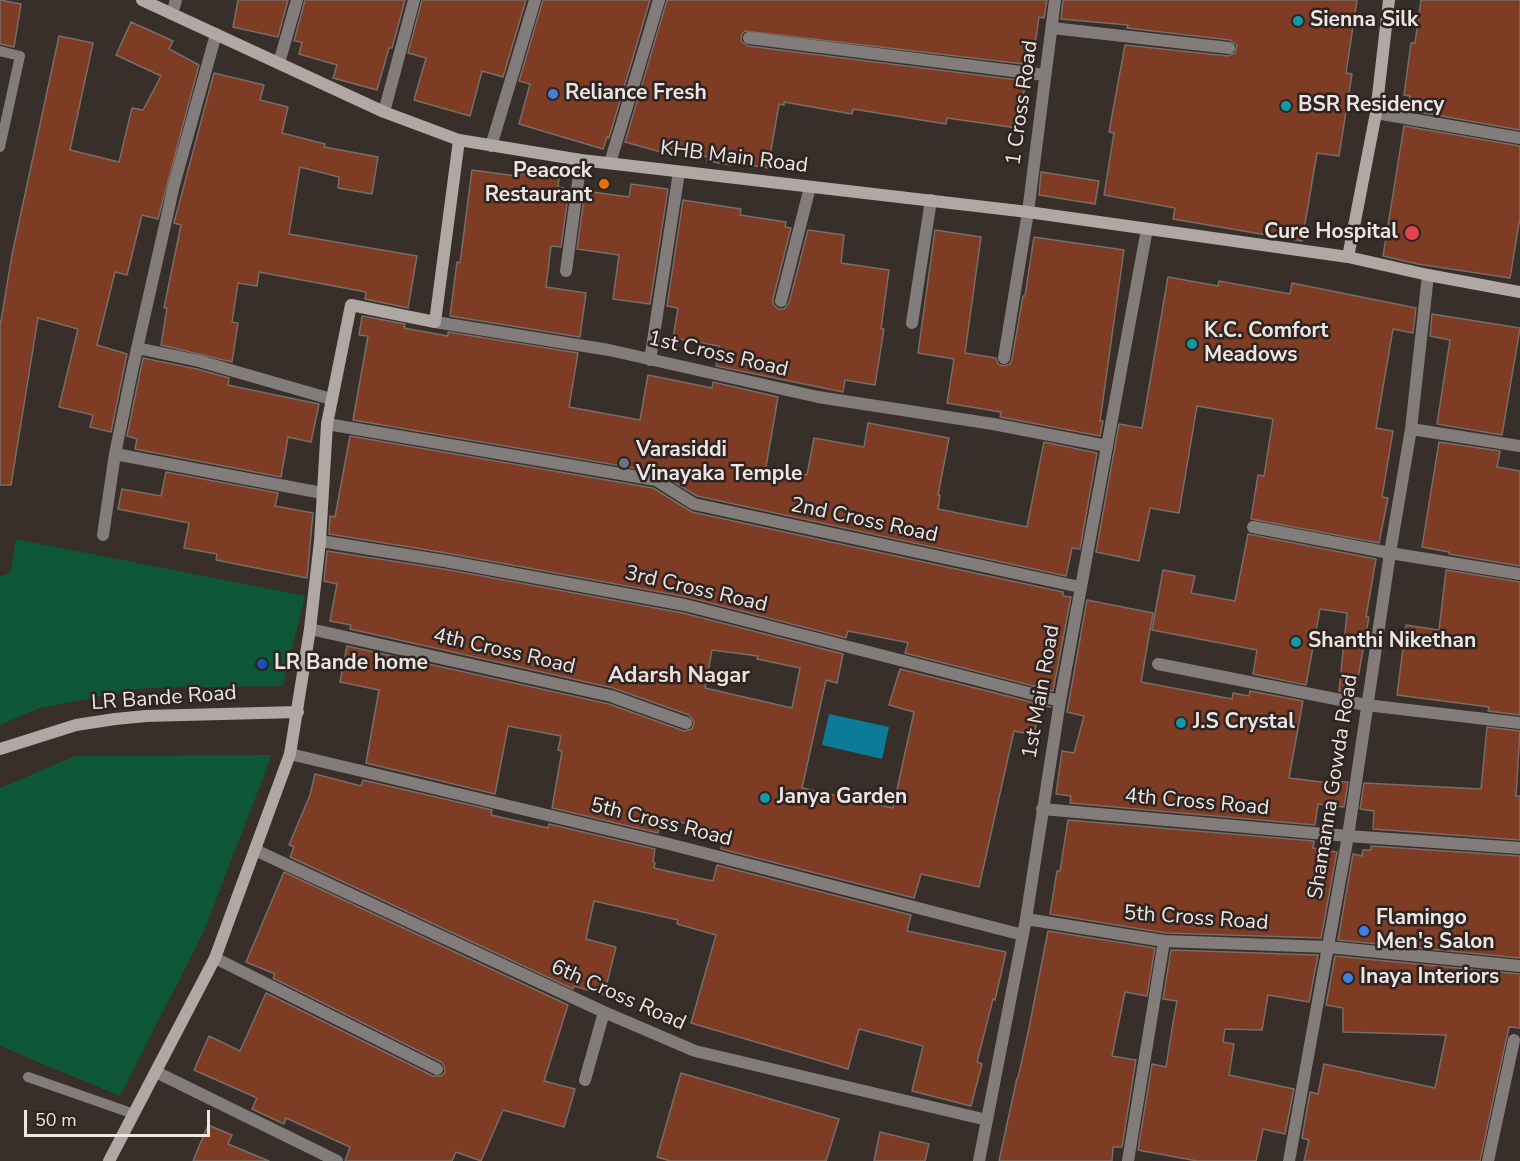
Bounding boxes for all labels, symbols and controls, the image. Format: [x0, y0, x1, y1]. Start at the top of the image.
place label: Sienna Silk [1310, 8, 1418, 34]
marker: Sienna Silk [1291, 14, 1305, 28]
street label: 1 Cross Road [1002, 39, 1044, 167]
place label: Reliance Fresh [565, 81, 707, 107]
marker: Reliance Fresh [546, 87, 560, 101]
place label: BSR Residency [1298, 93, 1444, 119]
marker: BSR Residency [1279, 99, 1293, 113]
street label: KHB Main Road [659, 136, 809, 180]
place label: Peacock Restaurant [485, 159, 592, 209]
marker: Peacock Restaurant [597, 177, 611, 191]
place label: Cure Hospital [1264, 220, 1398, 246]
marker: Cure Hospital [1403, 224, 1421, 242]
place label: K.C. Comfort Meadows [1204, 319, 1328, 369]
street label: 1st Cross Road [646, 327, 790, 383]
marker: K.C. Comfort Meadows [1185, 337, 1199, 351]
place label: Varasiddi Vinayaka Temple [636, 438, 802, 488]
marker: Varasiddi Vinayaka Temple [617, 456, 631, 470]
street label: 2nd Cross Road [788, 493, 940, 549]
street label: 3rd Cross Road [622, 561, 770, 619]
street label: 4th Cross Road [431, 623, 577, 681]
street label: 1st Main Road [1018, 623, 1066, 761]
place label: Shanthi Nikethan [1308, 629, 1476, 655]
marker: Shanthi Nikethan [1289, 635, 1303, 649]
place label: LR Bande home [274, 651, 428, 677]
marker: LR Bande home [255, 657, 269, 671]
district label: Adarsh Nagar [608, 664, 750, 690]
street label: Shamanna Gowda Road [1304, 673, 1364, 901]
street label: LR Bande Road [90, 681, 238, 717]
place label: J.S Crystal [1193, 710, 1295, 736]
marker: J.S Crystal [1174, 716, 1188, 730]
street label: 4th Cross Road [1124, 784, 1270, 822]
place label: Janya Garden [777, 785, 907, 811]
marker: Janya Garden [758, 791, 772, 805]
street label: 5th Cross Road [588, 793, 734, 853]
street label: 5th Cross Road [1123, 901, 1269, 937]
place label: Flamingo Men's Salon [1376, 906, 1495, 956]
marker: Flamingo Men's Salon [1357, 924, 1371, 938]
street label: 6th Cross Road [547, 955, 689, 1037]
place label: Inaya Interiors [1360, 965, 1499, 991]
marker: Inaya Interiors [1341, 971, 1355, 985]
scale bar [27, 1098, 213, 1136]
text: 50 m [35, 1108, 77, 1132]

